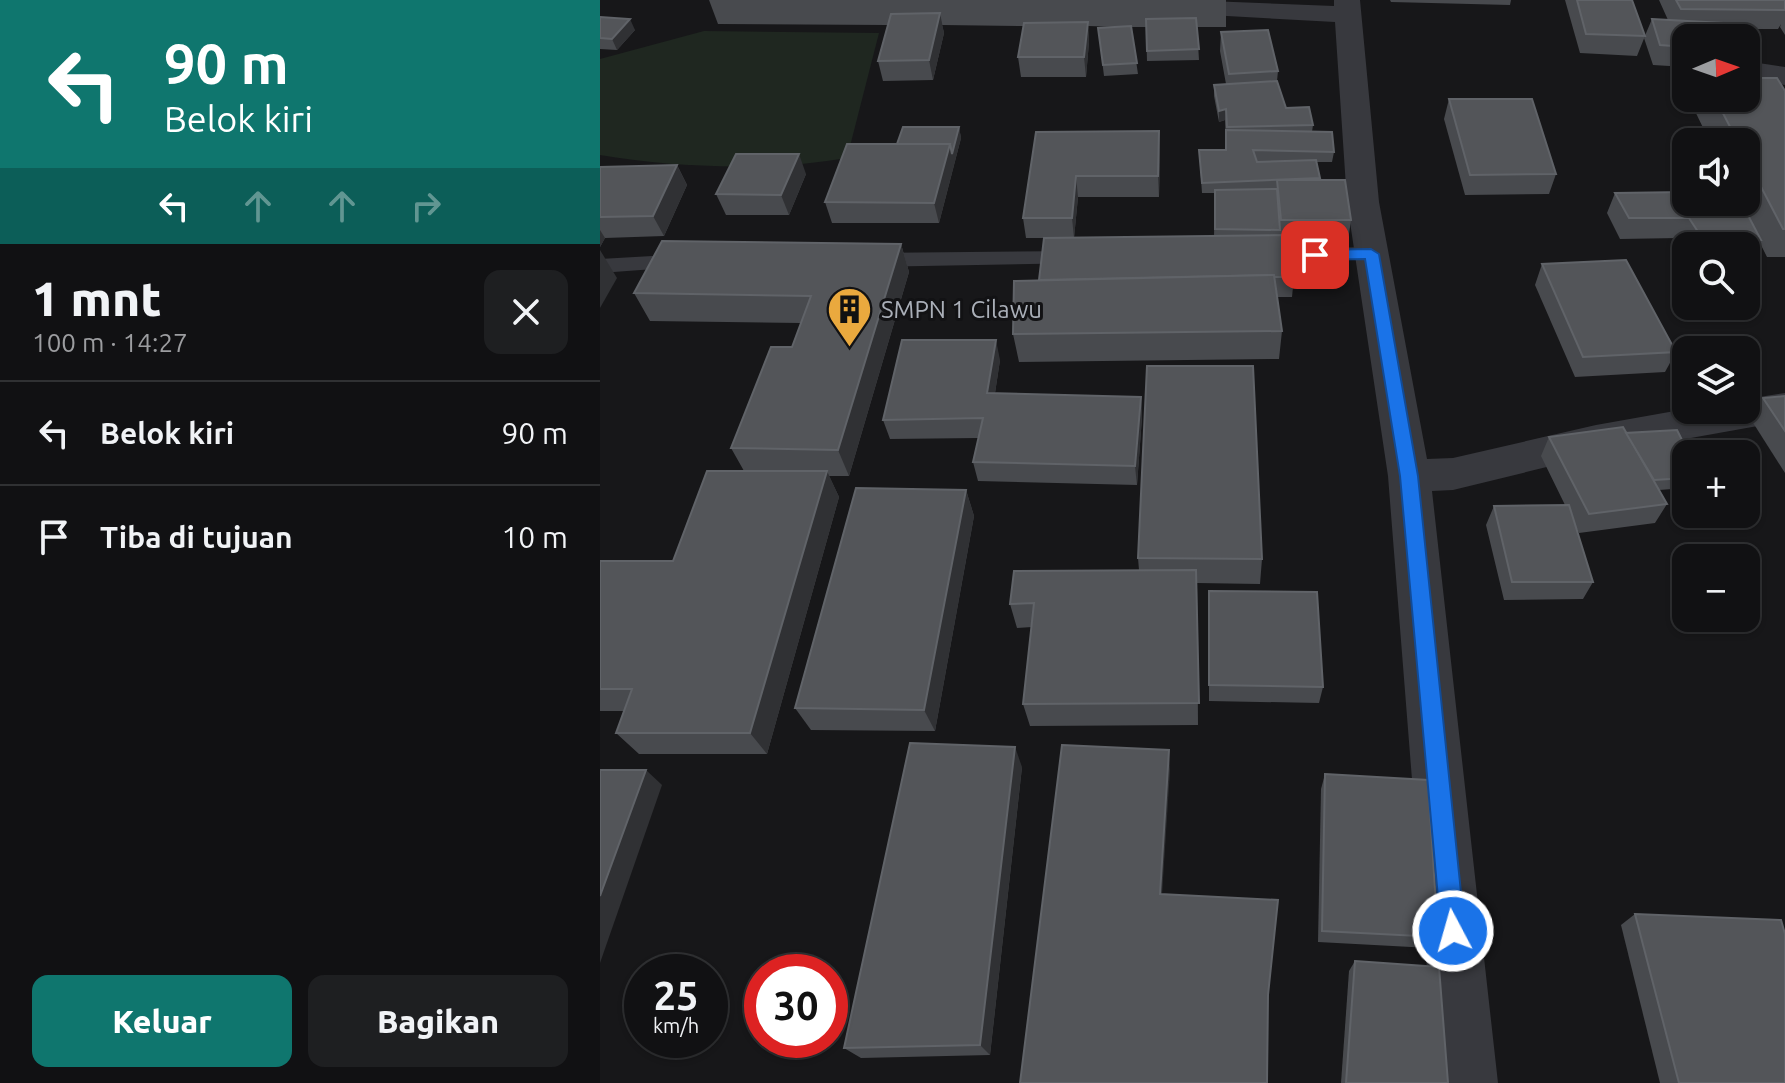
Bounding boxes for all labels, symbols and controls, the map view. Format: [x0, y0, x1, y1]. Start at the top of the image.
north arrow [1672, 24, 1760, 112]
map controls [1672, 24, 1760, 632]
icon: left [32, 32, 136, 136]
text: 90 m [164, 32, 289, 95]
text: Belok kiri [164, 98, 313, 139]
button: sound [1672, 128, 1760, 216]
icon: left [152, 184, 196, 228]
icon: ahead [236, 184, 280, 228]
icon: ahead [320, 184, 364, 228]
icon: right [404, 184, 448, 228]
pin [1281, 221, 1349, 289]
button: search [1672, 232, 1760, 320]
icon: arrive [1293, 233, 1337, 277]
button: close [484, 270, 568, 354]
text: 1 mnt [32, 271, 162, 325]
building icon: SMPN 1 Cilawu [826, 286, 874, 349]
place label: SMPN 1 Cilawu [881, 296, 1042, 323]
text: 100 m · 14:27 [32, 328, 188, 357]
button: layers [1672, 336, 1760, 424]
icon: left [32, 411, 76, 455]
text: Belok kiri [100, 416, 234, 450]
text: 90 m [501, 416, 568, 450]
button: + [1672, 440, 1760, 528]
icon: arrive [32, 515, 76, 559]
text: Tiba di tujuan [100, 520, 293, 554]
text: 10 m [501, 520, 568, 554]
button: − [1672, 544, 1760, 632]
position arrow [1411, 889, 1495, 973]
speed limit sign: 30 [744, 954, 848, 1058]
text: 25 [653, 973, 699, 1018]
button: Keluar [32, 975, 292, 1067]
button: Bagikan [308, 975, 568, 1067]
text: km/h [653, 1014, 699, 1037]

